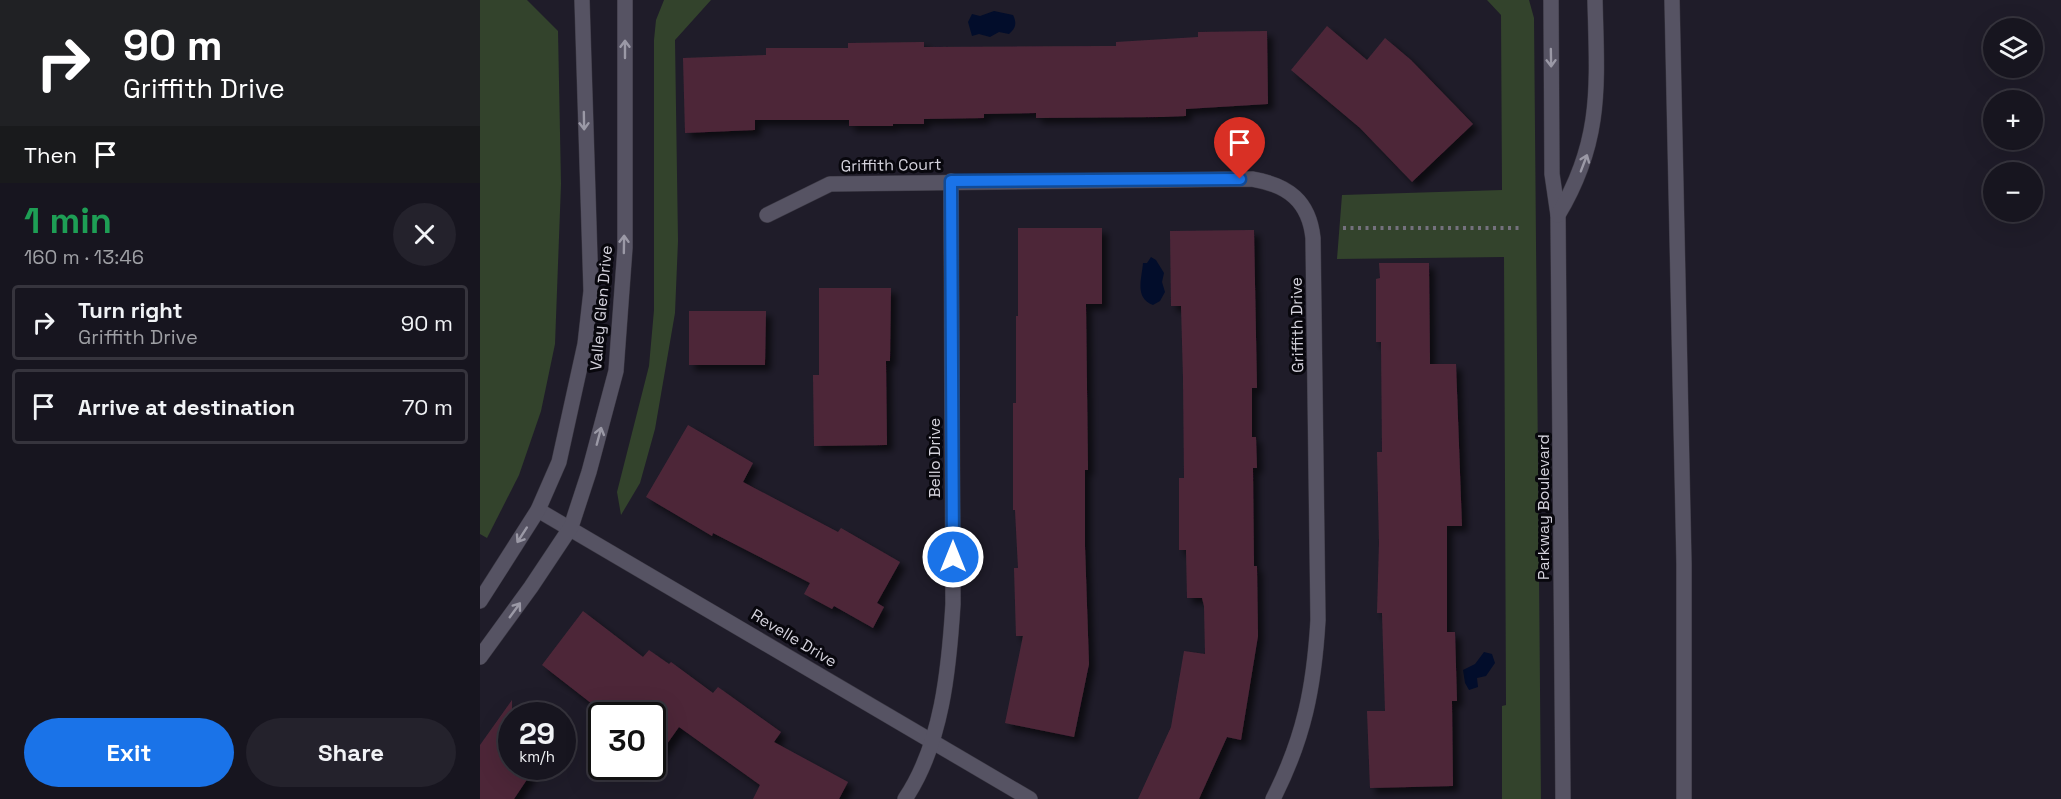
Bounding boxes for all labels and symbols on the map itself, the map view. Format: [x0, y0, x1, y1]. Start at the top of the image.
one-way arrow [619, 39, 631, 59]
one-way arrow [1545, 48, 1557, 68]
one-way arrow [579, 111, 590, 131]
pin [1214, 117, 1265, 179]
street label: Griffith Court [840, 154, 942, 176]
one-way arrow [1579, 154, 1590, 173]
one-way arrow [619, 234, 630, 254]
street label: Valley Glen Drive [585, 244, 617, 372]
street label: Griffith Drive [1286, 277, 1308, 373]
street label: Bello Drive [924, 418, 945, 498]
one-way arrow [594, 427, 605, 446]
street label: Parkway Boulevard [1533, 434, 1554, 580]
position arrow [921, 525, 985, 589]
one-way arrow [516, 526, 528, 543]
one-way arrow [509, 602, 521, 618]
street label: Revelle Drive [747, 604, 841, 672]
speed limit sign: 30 [588, 702, 666, 780]

